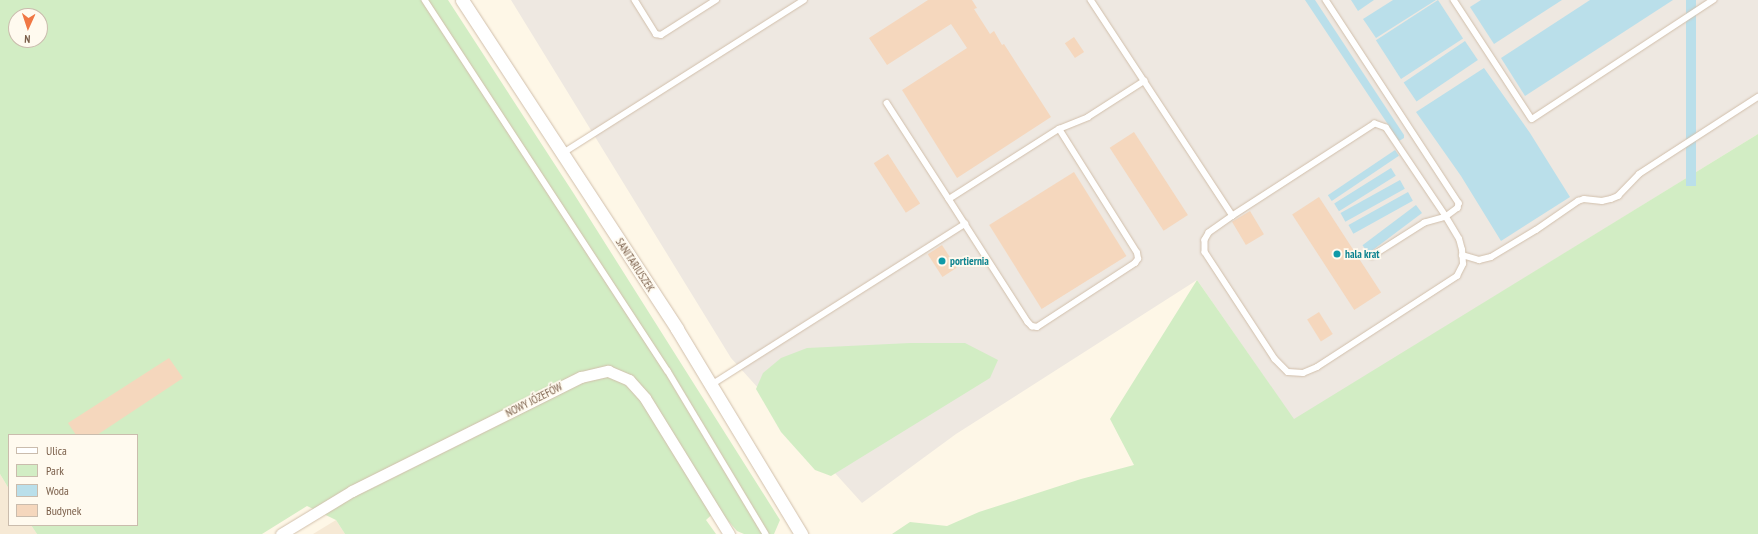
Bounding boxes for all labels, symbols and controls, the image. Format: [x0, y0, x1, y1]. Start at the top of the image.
north arrow [8, 8, 48, 48]
text: N [24, 32, 31, 46]
street label: SANITARIUSZEK [613, 236, 657, 294]
place label: hala krat [1345, 247, 1379, 261]
marker: hala krat [1332, 249, 1342, 259]
place label: portiernia [950, 254, 989, 268]
marker: portiernia [937, 256, 947, 266]
street label: NOWY JÓZEFÓW [503, 380, 565, 420]
legend [8, 434, 138, 526]
text: Ulica [46, 443, 67, 458]
text: Park [46, 463, 64, 478]
text: Woda [46, 483, 69, 498]
text: Budynek [46, 503, 81, 518]

